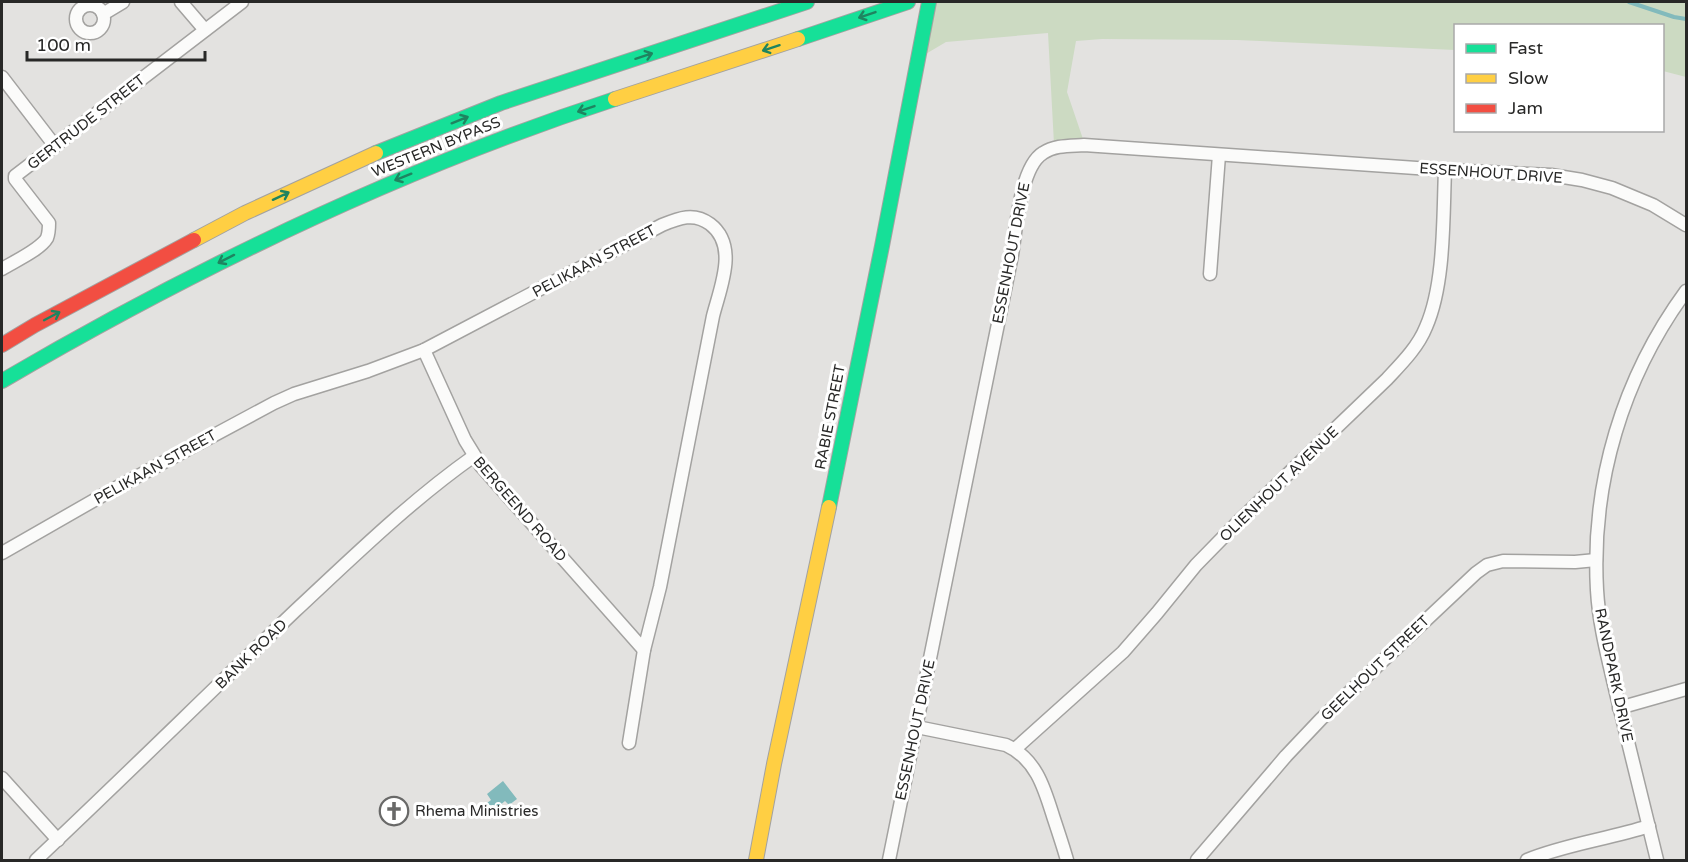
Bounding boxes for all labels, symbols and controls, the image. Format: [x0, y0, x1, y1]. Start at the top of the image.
one-way arrow [858, 11, 877, 22]
scale bar [27, 24, 206, 62]
legend [1454, 24, 1664, 132]
text: 100 m [36, 34, 91, 56]
text: Fast [1508, 37, 1543, 59]
one-way arrow [762, 43, 781, 54]
one-way arrow [634, 49, 653, 60]
text: Slow [1508, 67, 1549, 89]
street label: GERTRUDE STREET [24, 70, 148, 174]
text: Jam [1508, 97, 1543, 119]
one-way arrow [577, 104, 596, 115]
street label: WESTERN BYPASS [369, 113, 503, 181]
one-way arrow [450, 113, 469, 124]
street label: ESSENHOUT DRIVE [1419, 159, 1563, 187]
one-way arrow [394, 173, 413, 184]
street label: ESSENHOUT DRIVE [988, 181, 1034, 325]
one-way arrow [272, 190, 290, 201]
street label: PELIKAAN STREET [529, 221, 659, 301]
one-way arrow [218, 253, 235, 265]
one-way arrow [43, 310, 61, 321]
street label: RABIE STREET [811, 363, 849, 471]
street label: OLIENHOUT AVENUE [1216, 423, 1342, 545]
street label: PELIKAAN STREET [91, 426, 219, 508]
street label: BERGEEND ROAD [469, 453, 571, 565]
street label: RANDPARK DRIVE [1591, 606, 1637, 744]
street label: GEELHOUT STREET [1317, 612, 1433, 724]
street label: BANK ROAD [211, 615, 291, 693]
street label: ESSENHOUT DRIVE [891, 658, 939, 802]
church icon: Rhema Ministries [378, 795, 410, 827]
place label: Rhema Ministries [415, 802, 538, 820]

